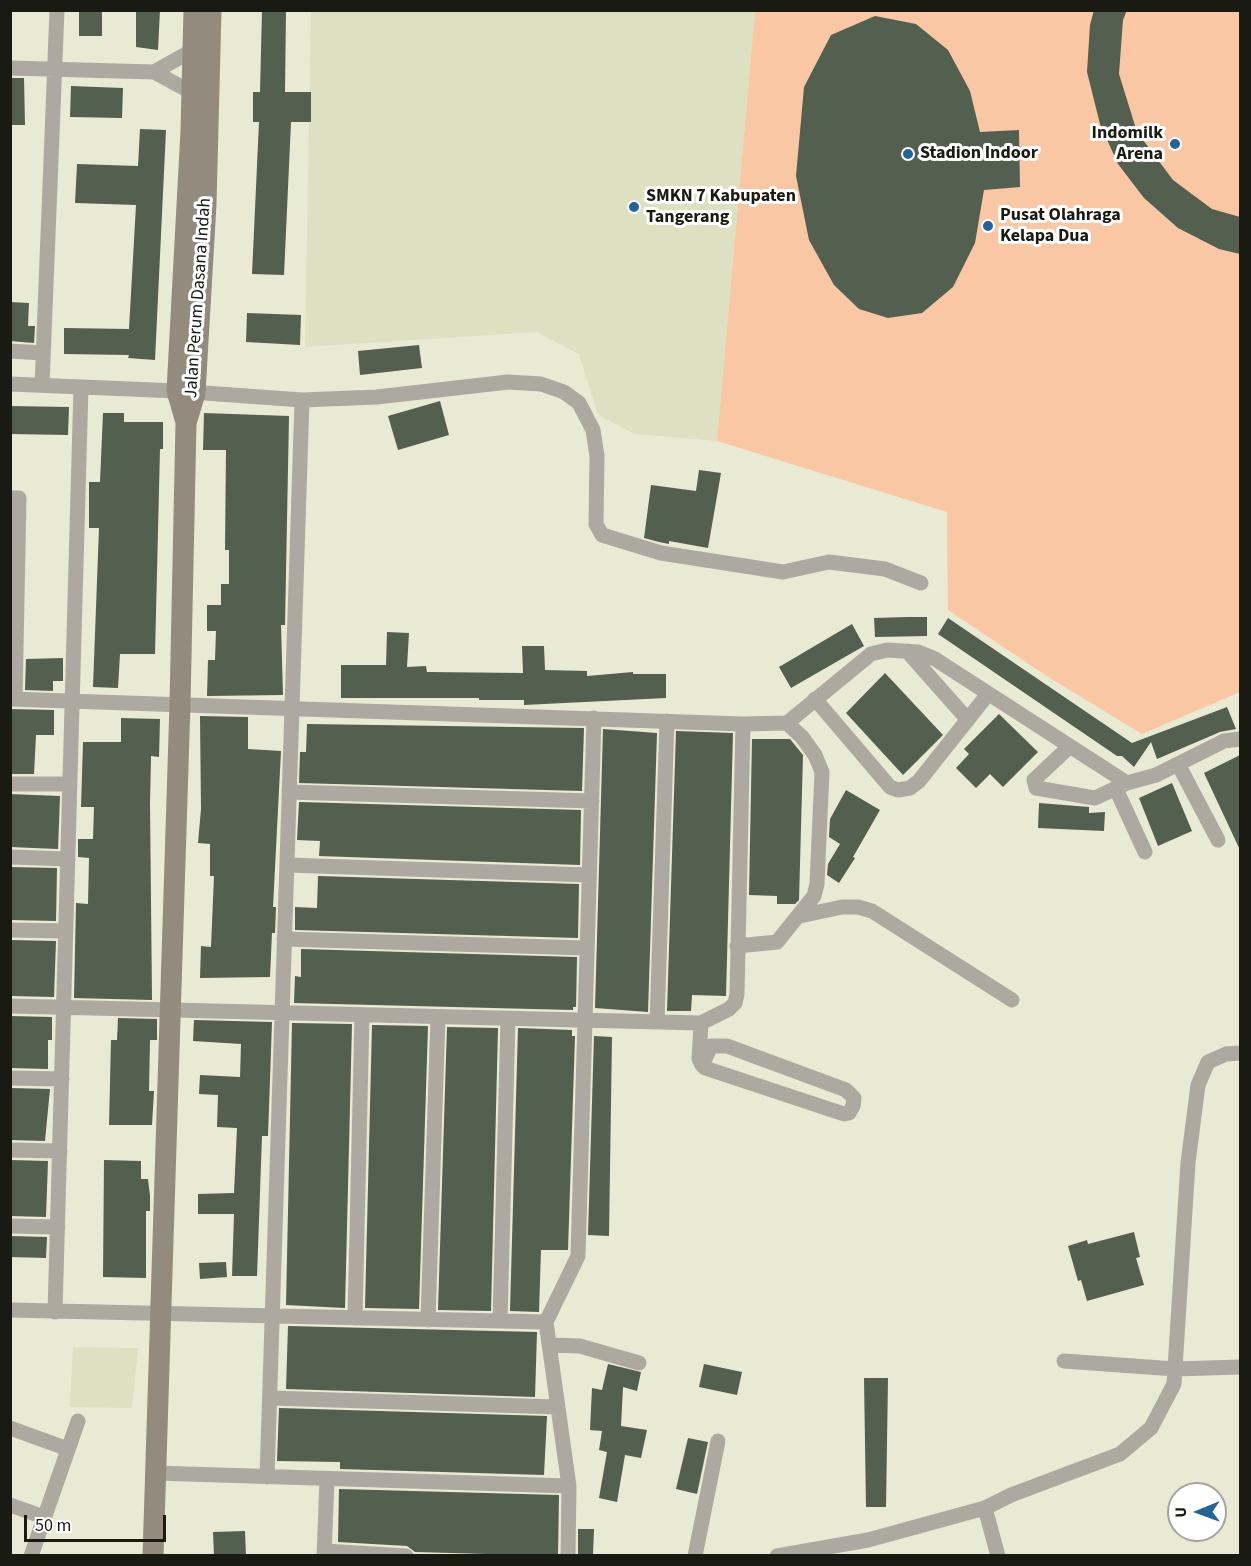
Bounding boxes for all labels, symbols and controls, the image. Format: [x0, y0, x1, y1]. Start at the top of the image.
place label: Indomilk Arena [1092, 123, 1163, 166]
marker: Indomilk Arena [1168, 137, 1182, 151]
place label: Stadion Indoor [920, 143, 1038, 165]
marker: Stadion Indoor [901, 147, 915, 161]
place label: SMKN 7 Kabupaten Tangerang [646, 186, 796, 228]
street label: Jalan Perum Dasana Indah [181, 197, 217, 399]
marker: SMKN 7 Kabupaten Tangerang [627, 200, 641, 214]
place label: Pusat Olahraga Kelapa Dua [1000, 205, 1121, 248]
marker: Pusat Olahraga Kelapa Dua [981, 219, 995, 233]
north arrow [1167, 1482, 1227, 1542]
scale bar [27, 1503, 170, 1541]
text: U [1170, 1507, 1192, 1518]
text: 50 m [35, 1513, 71, 1538]

